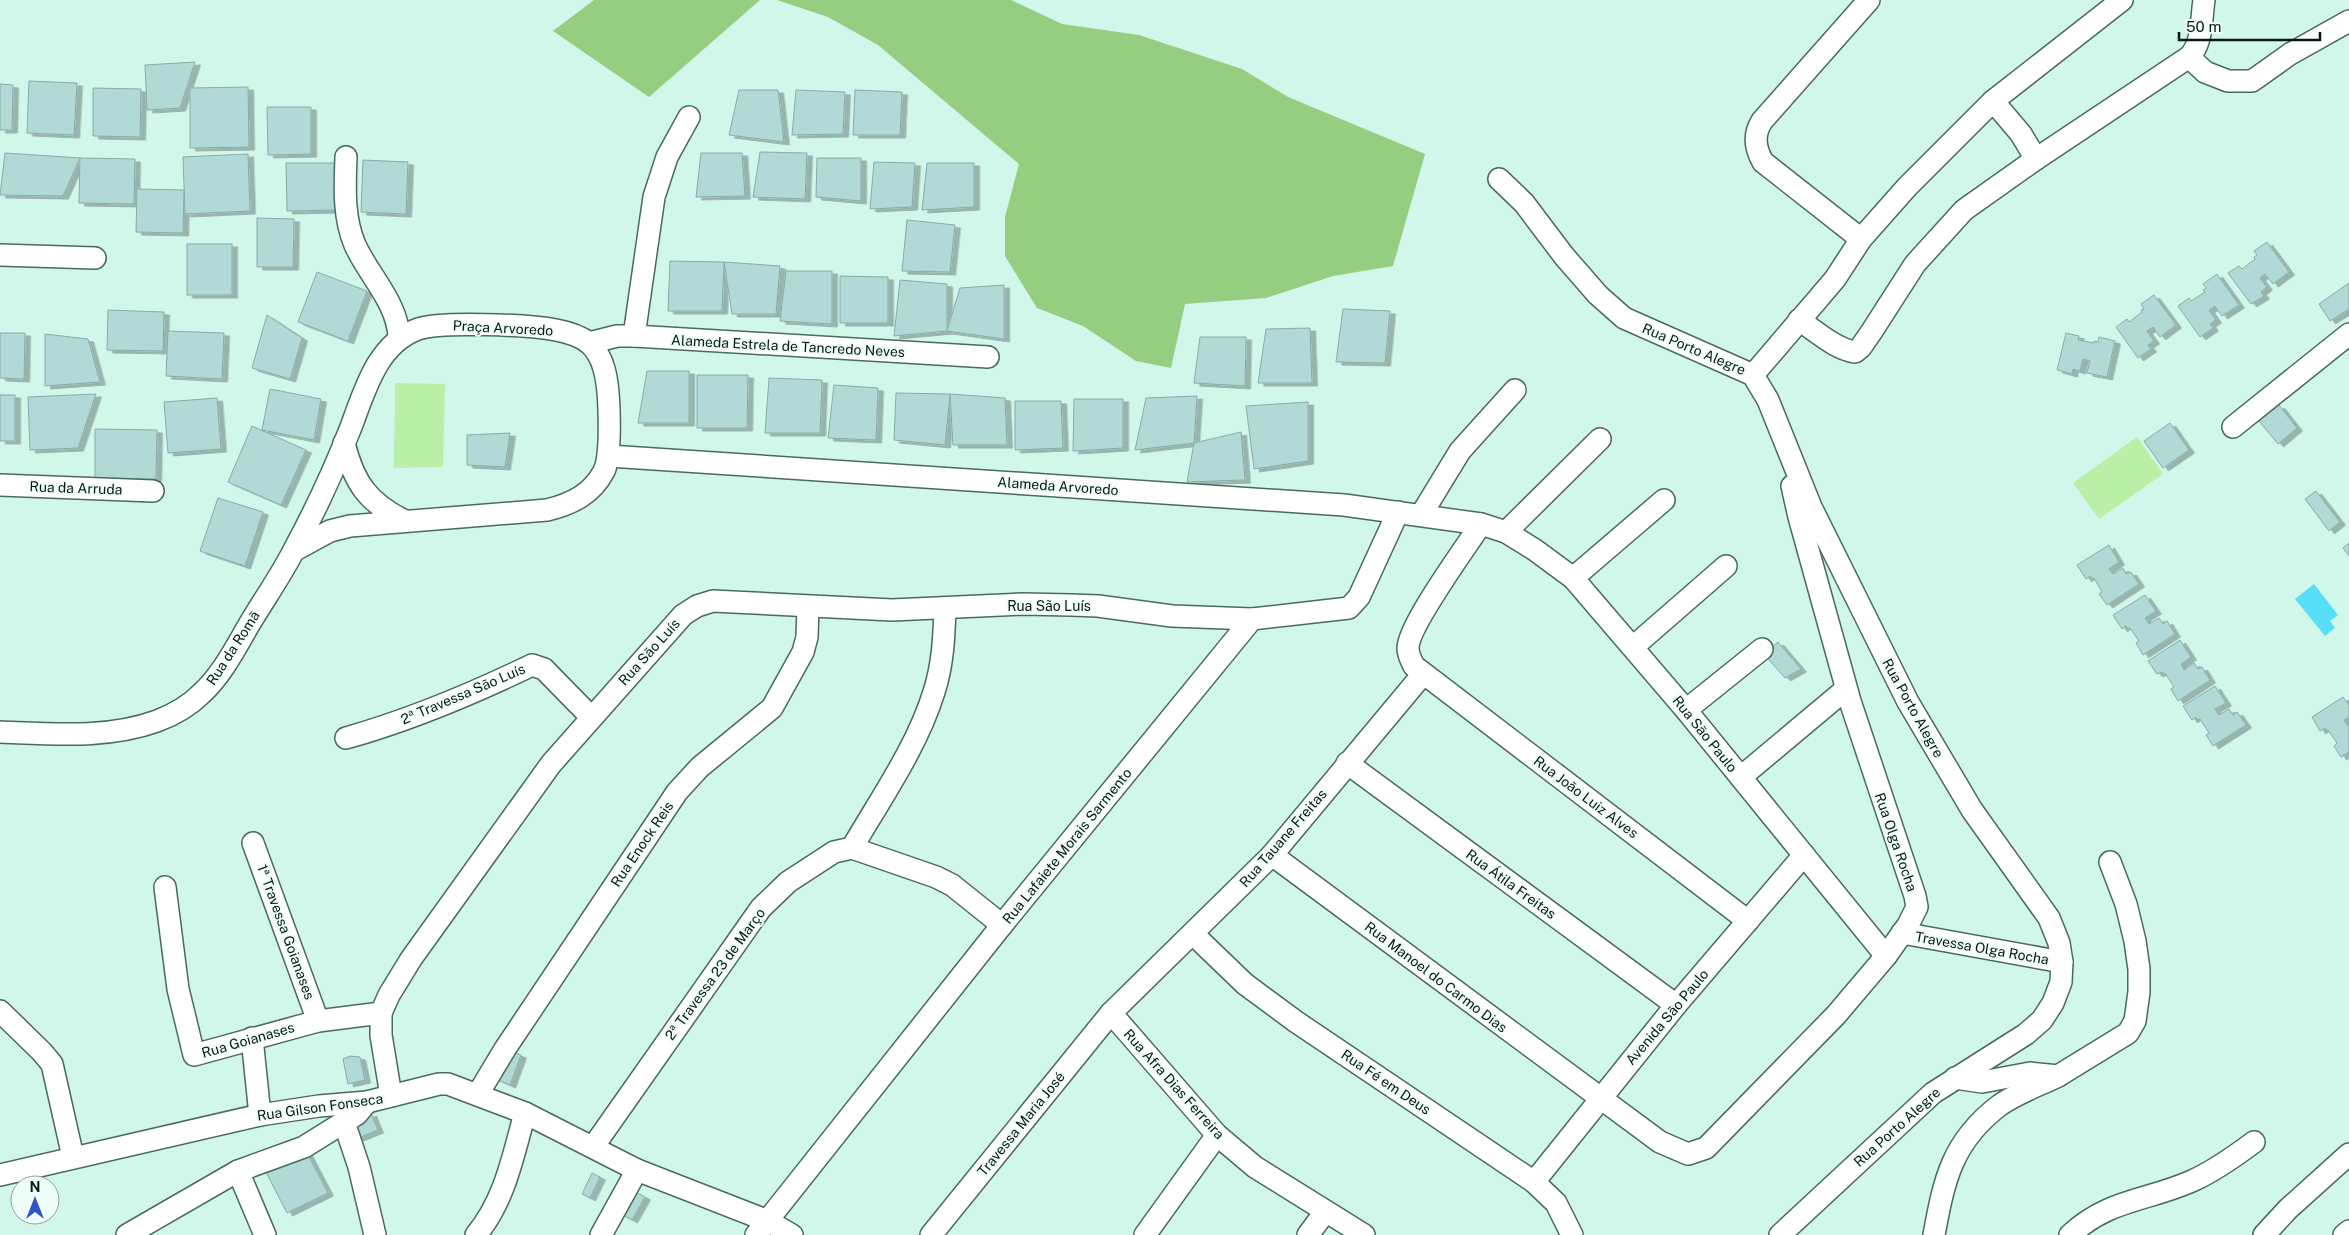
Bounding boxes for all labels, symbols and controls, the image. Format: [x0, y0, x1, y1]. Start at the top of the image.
scale bar [2179, 10, 2320, 42]
text: 50 m [2186, 18, 2221, 35]
street label: Praça Arvoredo [452, 317, 554, 339]
street label: Rua Porto Alegre [1640, 320, 1748, 378]
street label: Alameda Estrela de Tancredo Neves [671, 332, 905, 360]
street label: Alameda Arvoredo [997, 474, 1119, 498]
street label: Rua da Arruda [29, 478, 123, 498]
street label: Rua São Luís [1007, 598, 1091, 614]
street label: Rua da Romã [203, 608, 263, 688]
street label: Rua São Luís [615, 616, 683, 688]
street label: Rua Porto Alegre [1879, 656, 1947, 760]
street label: 2ª Travessa São Luís [399, 661, 527, 727]
street label: Rua São Paulo [1669, 693, 1741, 775]
street label: Rua João Luiz Alves [1531, 753, 1641, 841]
street label: Rua Lafaiete Morais Sarmento [999, 765, 1135, 927]
street label: Rua Tauane Freitas [1236, 786, 1330, 890]
street label: Rua Olga Rocha [1872, 791, 1920, 893]
street label: Rua Enock Reis [608, 798, 676, 890]
street label: Rua Átila Freitas [1463, 845, 1560, 922]
street label: 1ª Travessa Goianases [254, 862, 318, 1002]
street label: 2ª Travessa 23 de Março [662, 905, 768, 1043]
street label: Rua Manoel do Carmo Dias [1362, 918, 1510, 1036]
street label: Travessa Olga Rocha [1914, 928, 2050, 968]
street label: Avenida São Paulo [1622, 966, 1712, 1068]
street label: Rua Goianases [200, 1019, 296, 1061]
street label: Rua Afra Dias Ferreira [1120, 1026, 1228, 1142]
street label: Rua Fé em Deus [1338, 1046, 1434, 1118]
street label: Travessa Maria José [974, 1069, 1068, 1179]
street label: Rua Porto Alegre [1850, 1084, 1944, 1170]
street label: Rua Gilson Fonseca [256, 1090, 384, 1124]
north arrow [10, 1175, 60, 1225]
text: N [30, 1179, 40, 1195]

